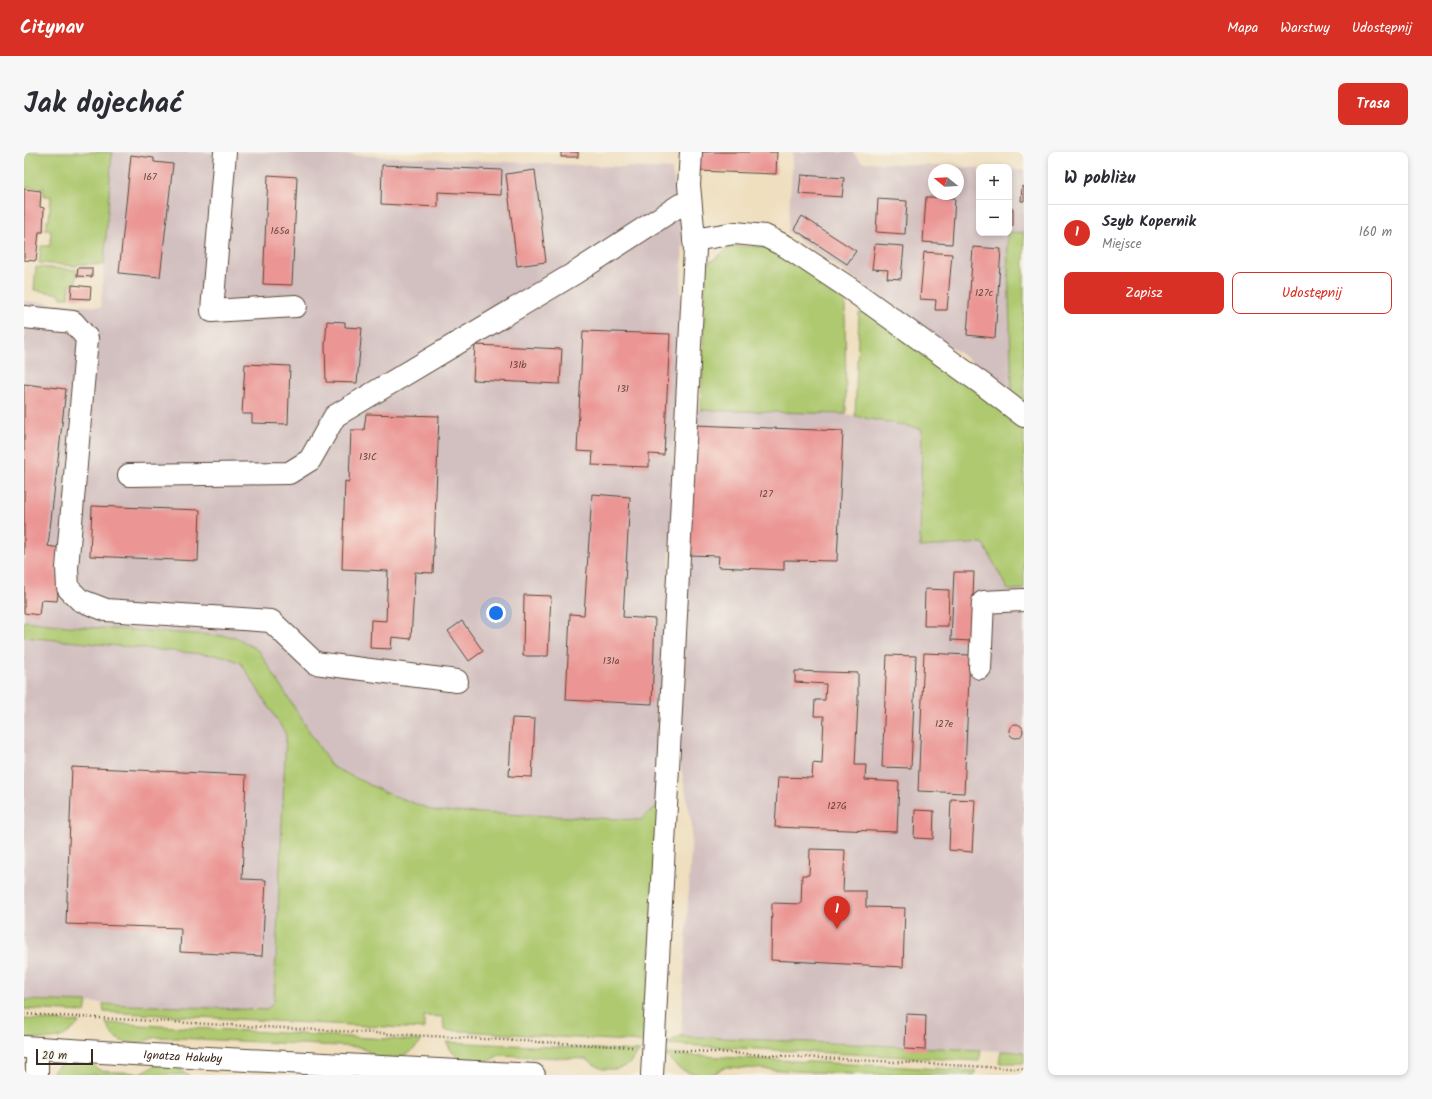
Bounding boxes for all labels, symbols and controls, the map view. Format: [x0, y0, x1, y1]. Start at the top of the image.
text: Citynav [20, 13, 83, 43]
text: Mapa [1227, 17, 1258, 39]
text: Warstwy [1280, 17, 1330, 39]
text: Udostępnij [1352, 17, 1412, 39]
text: Jak dojechać [24, 82, 183, 127]
button: Trasa [1338, 83, 1408, 125]
north arrow [928, 164, 964, 200]
map controls [976, 164, 1012, 236]
button: + [976, 164, 1012, 200]
text: W pobliżu [1064, 165, 1135, 192]
house number: 167 [143, 169, 157, 185]
button: − [976, 200, 1012, 236]
text: Szyb Kopernik [1102, 210, 1196, 234]
text: 1 [1075, 222, 1079, 243]
text: 160 m [1359, 222, 1392, 243]
house number: 165a [271, 223, 290, 239]
text: Miejsce [1102, 234, 1142, 255]
button: Zapisz [1064, 272, 1224, 314]
button: Udostępnij [1232, 272, 1392, 314]
house number: 127c [975, 285, 994, 301]
house number: 131b [509, 357, 527, 373]
house number: 131 [617, 381, 629, 397]
house number: 131C [359, 449, 377, 465]
house number: 127 [759, 486, 773, 502]
your location [486, 603, 506, 623]
house number: 131a [603, 653, 620, 669]
house number: 127e [935, 716, 954, 732]
house number: 127G [827, 798, 847, 814]
pin: 1 [824, 896, 850, 929]
street label: Ignatza Hakuby [143, 1046, 223, 1069]
scale bar [36, 1047, 93, 1066]
text: 20 m [42, 1047, 67, 1065]

